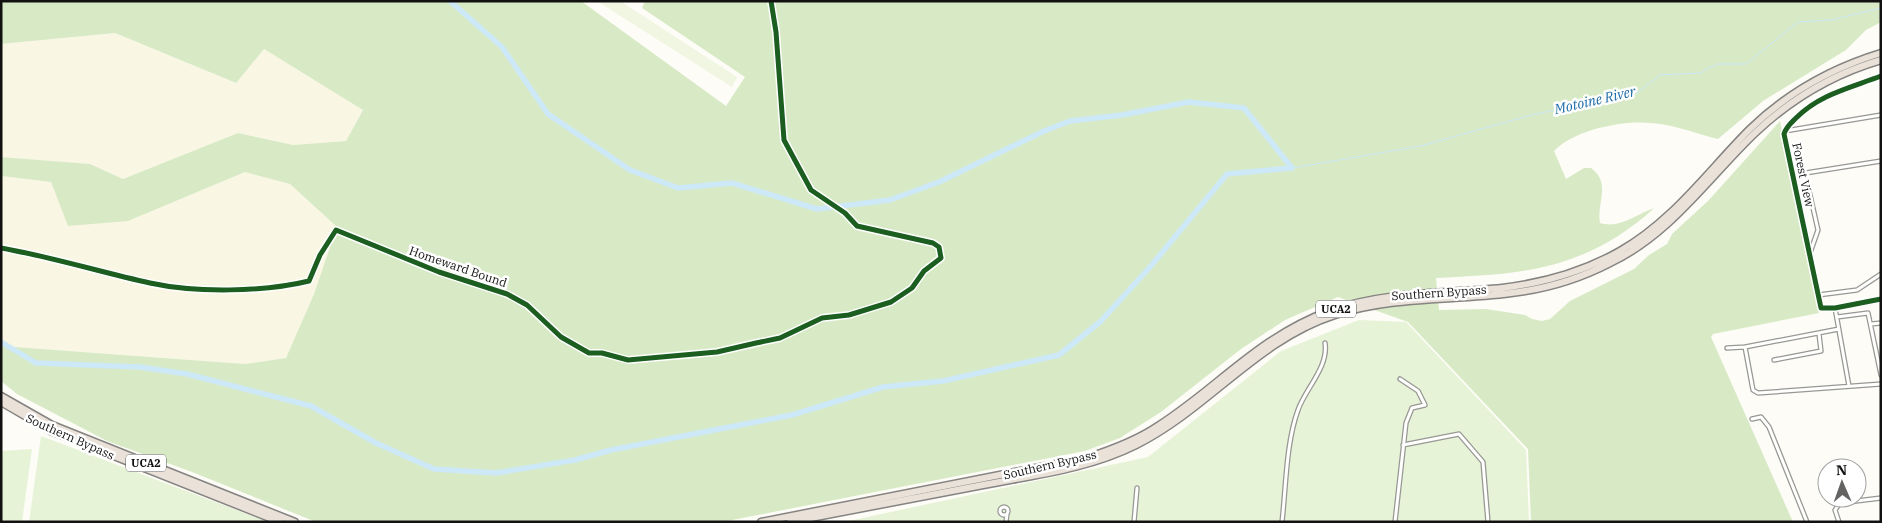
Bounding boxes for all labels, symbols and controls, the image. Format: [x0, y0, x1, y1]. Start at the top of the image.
water label: Motoine River [1552, 82, 1638, 118]
street label: Forest View [1789, 141, 1818, 209]
street label: Homeward Bound [407, 243, 509, 290]
street label: Southern Bypass [1391, 282, 1487, 303]
road number: UCA2 [1316, 300, 1356, 318]
street label: Southern Bypass [24, 410, 117, 463]
street label: Southern Bypass [1002, 446, 1098, 483]
road number: UCA2 [126, 454, 166, 472]
north arrow [1817, 458, 1867, 508]
text: N [1836, 461, 1847, 479]

